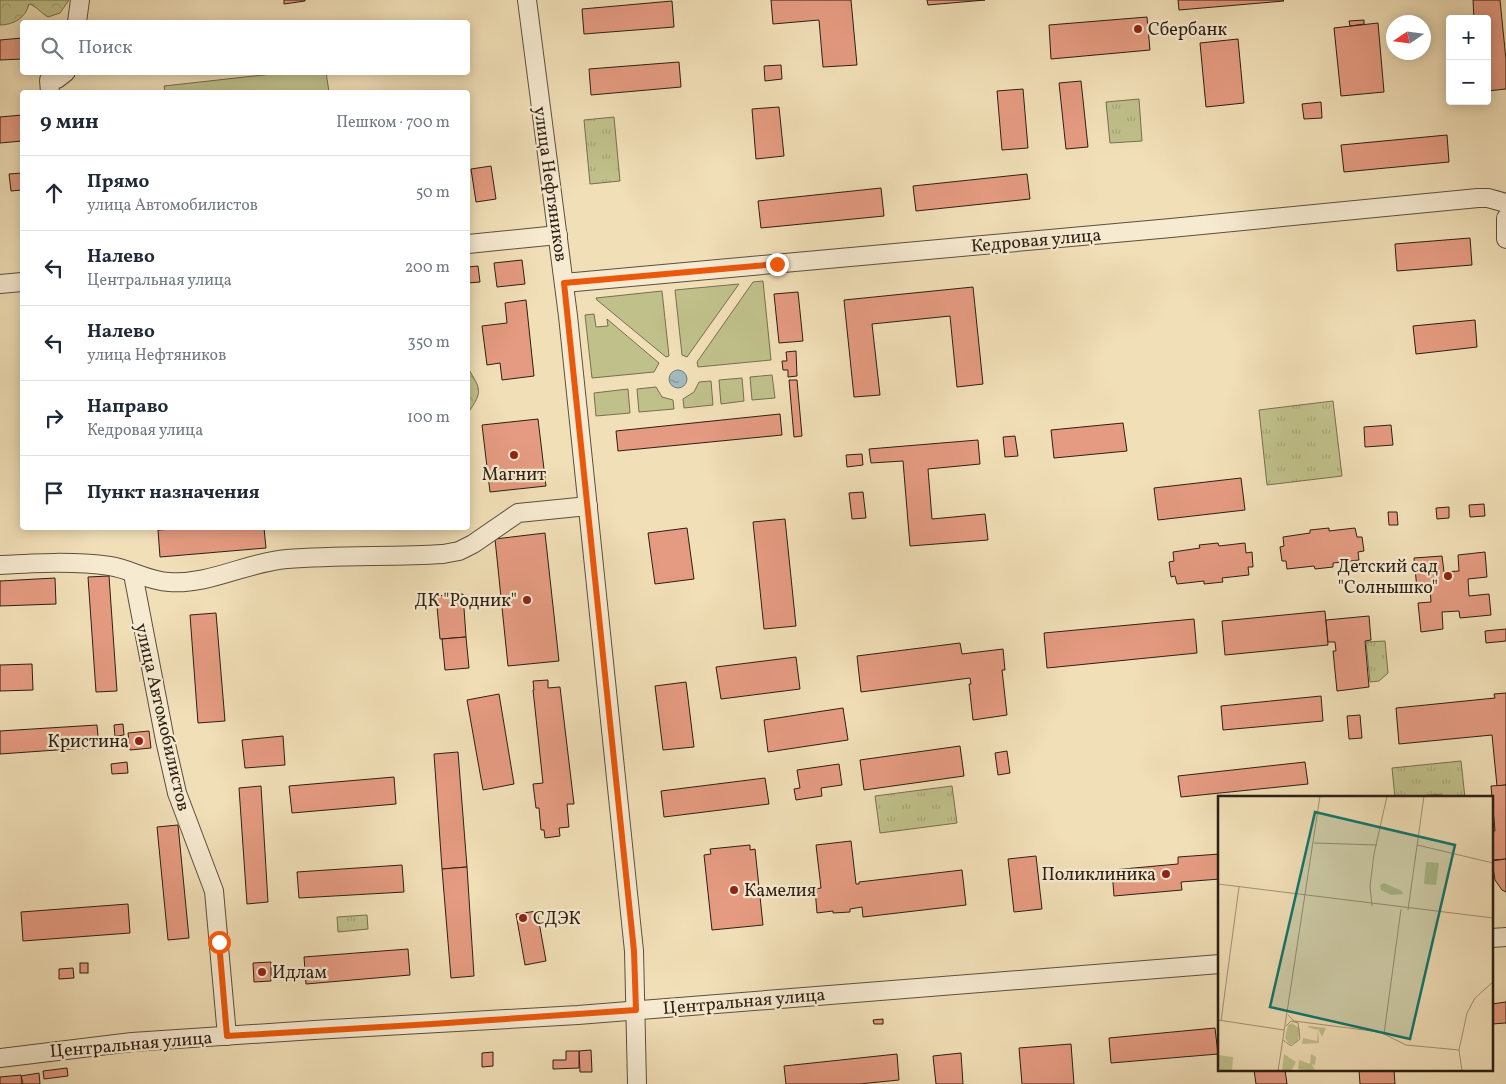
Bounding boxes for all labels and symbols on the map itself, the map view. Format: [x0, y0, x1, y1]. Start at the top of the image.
north arrow [1386, 15, 1431, 60]
place label: Сбербанк [1148, 18, 1228, 43]
marker: Сбербанк [1132, 23, 1144, 35]
street label: улица Нефтяников [526, 105, 573, 264]
street label: Кедровая улица [970, 223, 1102, 260]
route end [766, 253, 789, 276]
marker: Магнит [508, 449, 520, 461]
place label: Магнит [482, 463, 546, 488]
place label: Детский сад "Солнышко" [1337, 555, 1438, 601]
marker: Детский сад "Солнышко" [1442, 570, 1454, 582]
place label: ДК "Родник" [414, 589, 517, 614]
marker: ДК "Родник" [521, 594, 533, 606]
street label: улица Автомобилистов [128, 621, 195, 814]
place label: Кристина [47, 730, 129, 755]
marker: Кристина [133, 735, 145, 747]
inset map [1218, 796, 1494, 1072]
place label: Поликлиника [1041, 863, 1156, 888]
marker: Поликлиника [1160, 868, 1172, 880]
place label: Камелия [744, 879, 816, 904]
marker: Камелия [728, 884, 740, 896]
place label: СДЭК [533, 907, 581, 932]
marker: СДЭК [517, 912, 529, 924]
route start [208, 931, 231, 954]
place label: Идлам [272, 961, 327, 986]
marker: Идлам [256, 966, 268, 978]
street label: Центральная улица [662, 983, 826, 1022]
street label: Центральная улица [49, 1026, 213, 1065]

